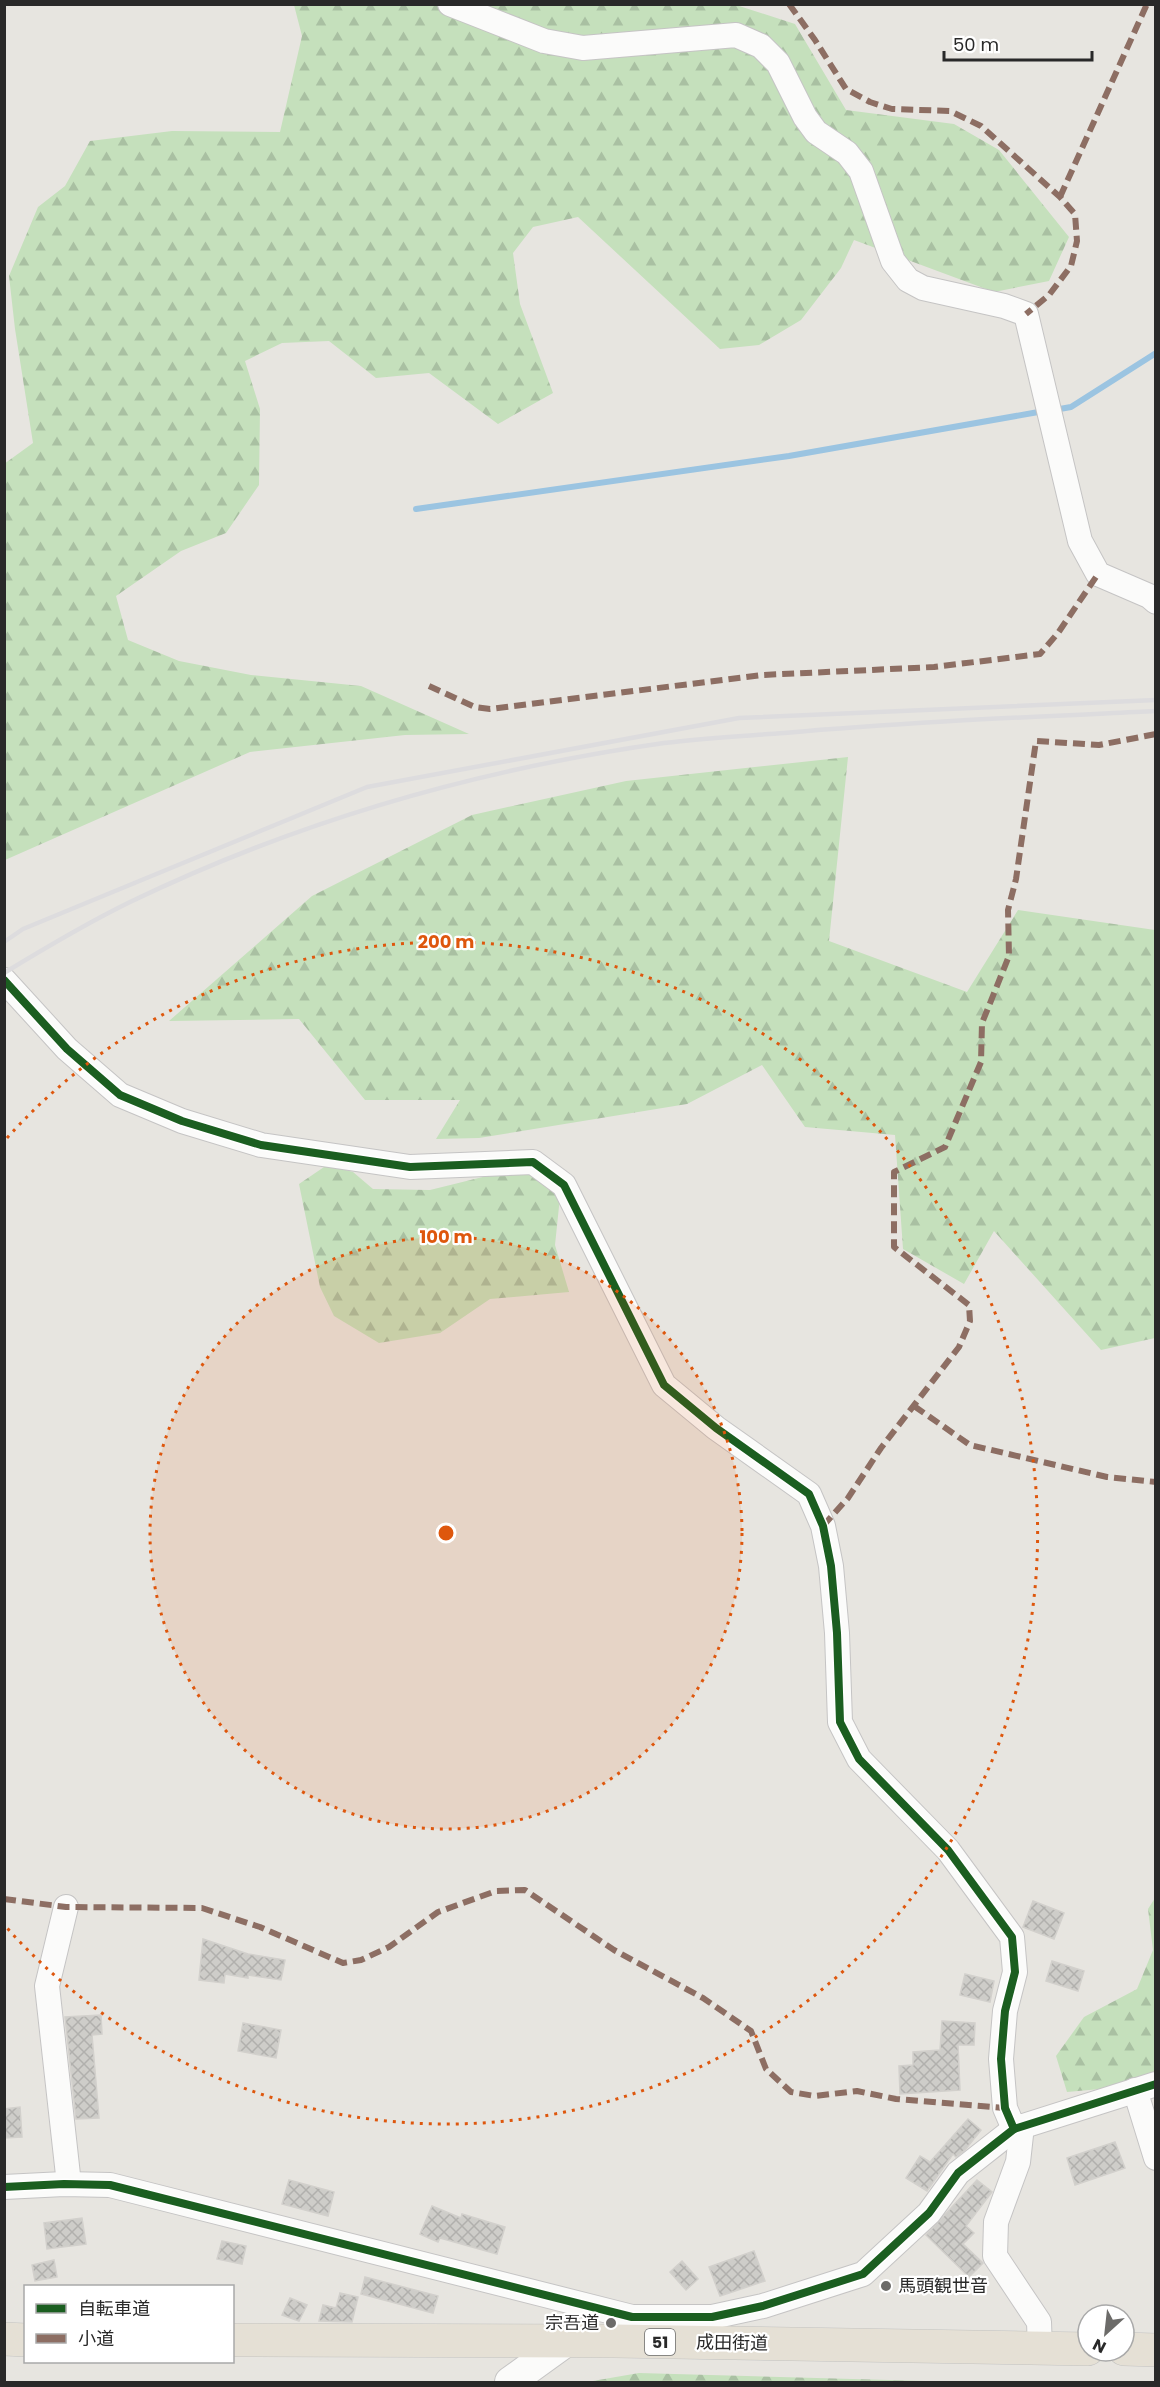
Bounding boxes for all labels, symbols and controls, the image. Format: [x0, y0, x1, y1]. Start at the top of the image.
scale bar [944, 24, 1092, 62]
text: 50 m [953, 32, 999, 57]
text: 200 m [418, 929, 474, 954]
text: 100 m [419, 1224, 473, 1249]
centre of rings [436, 1523, 456, 1543]
place label: 馬頭観世音 [898, 2273, 988, 2298]
marker: 馬頭観世音 [879, 2279, 893, 2293]
legend [24, 2285, 234, 2363]
text: 自転車道 [78, 2296, 150, 2321]
north arrow [1076, 2303, 1136, 2363]
place label: 宗吾道 [545, 2310, 599, 2335]
marker: 宗吾道 [604, 2316, 618, 2330]
text: 小道 [78, 2326, 114, 2351]
road number: 51 [645, 2329, 675, 2355]
street label: 成田街道 [696, 2329, 768, 2356]
text: N [1089, 2333, 1110, 2359]

